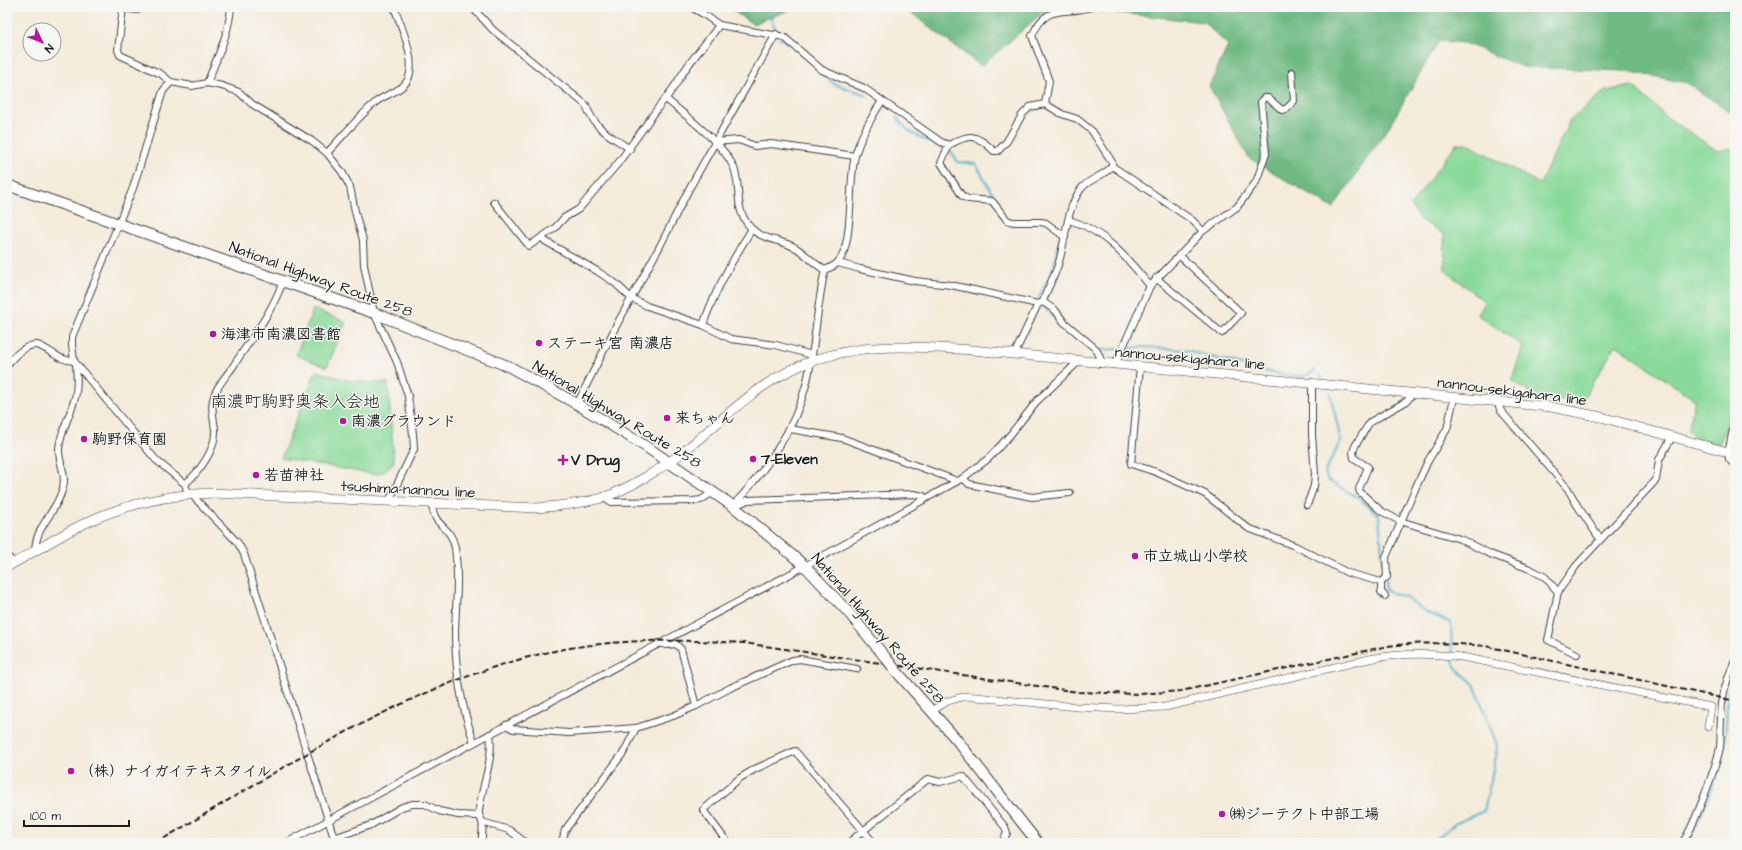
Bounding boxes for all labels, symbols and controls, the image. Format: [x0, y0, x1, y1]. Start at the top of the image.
north arrow [22, 22, 62, 62]
text: N [41, 41, 57, 56]
street label: National Highway Route 258 [226, 236, 416, 323]
place label: 海津市南濃図書館 [221, 324, 341, 345]
marker: 海津市南濃図書館 [208, 329, 218, 339]
place label: ステーキ宮 南濃店 [547, 333, 674, 354]
marker: ステーキ宮 南濃店 [534, 338, 544, 348]
street label: nannou-sekigahara line [1114, 341, 1266, 377]
street label: National Highway Route 258 [528, 356, 705, 474]
street label: nannou-sekigahara line [1436, 372, 1588, 412]
district label: 南濃町駒野奥条入会地 [210, 390, 380, 414]
place label: 来ちゃん [675, 408, 735, 429]
place label: 南濃グラウンド [351, 411, 456, 432]
marker: 来ちゃん [662, 413, 672, 423]
marker: 南濃グラウンド [338, 416, 348, 426]
place label: 駒野保育園 [92, 429, 167, 450]
marker: 駒野保育園 [79, 434, 89, 444]
place label: 7-Eleven [760, 449, 818, 470]
place label: V Drug [570, 450, 620, 473]
marker: 7-Eleven [748, 454, 758, 464]
marker: V Drug [558, 455, 568, 465]
place label: 若苗神社 [264, 465, 324, 486]
marker: 若苗神社 [251, 470, 261, 480]
street label: tsushima-nannou line [340, 475, 476, 504]
place label: 市立城山小学校 [1143, 546, 1248, 567]
street label: National Highway Route 258 [805, 548, 949, 709]
marker: 市立城山小学校 [1130, 551, 1140, 561]
place label: （株）ナイガイテキスタイル [79, 761, 272, 782]
marker: （株）ナイガイテキスタイル [66, 766, 76, 776]
scale bar [24, 802, 129, 828]
place label: ㈱ジーテクト中部工場 [1230, 804, 1379, 825]
text: 100 m [30, 808, 61, 825]
marker: ㈱ジーテクト中部工場 [1217, 809, 1227, 819]

